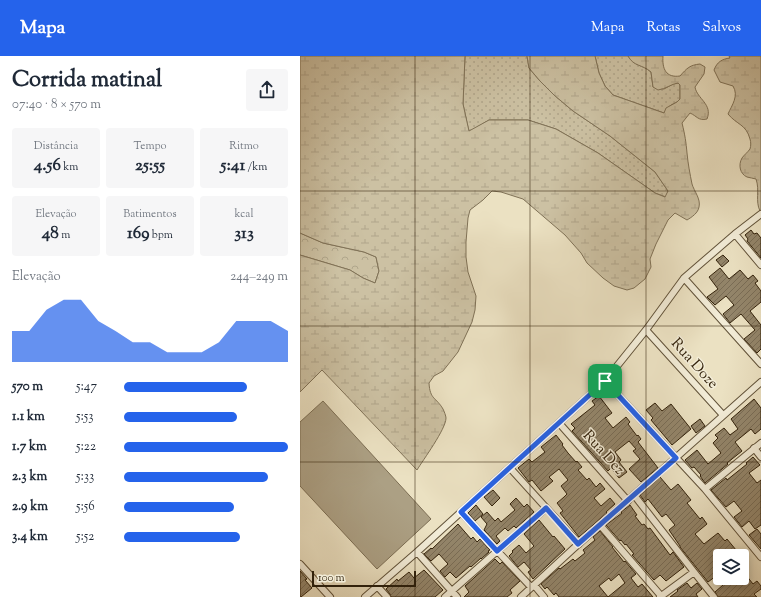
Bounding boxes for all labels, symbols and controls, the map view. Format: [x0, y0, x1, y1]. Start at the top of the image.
text: Mapa [20, 15, 65, 42]
text: Mapa [591, 18, 624, 38]
text: Rotas [646, 18, 680, 38]
text: Salvos [702, 18, 741, 38]
text: Corrida matinal [12, 65, 162, 97]
button: share [246, 69, 288, 111]
text: 07:40 · 8 × 570 m [12, 96, 101, 114]
text: Distância [34, 138, 78, 154]
text: Tempo [134, 138, 167, 154]
text: Ritmo [229, 138, 259, 154]
text: 4.56 [34, 154, 61, 178]
text: 25:55 [135, 154, 165, 178]
text: 5:41 [221, 154, 245, 178]
text: km [61, 159, 78, 175]
text: /km [245, 159, 267, 175]
text: Elevação [35, 206, 77, 222]
text: Batimentos [123, 206, 177, 222]
text: kcal [235, 206, 253, 222]
text: 48 [42, 222, 59, 246]
text: 169 [127, 222, 150, 246]
text: 313 [234, 222, 254, 246]
text: m [59, 227, 70, 243]
text: bpm [150, 227, 173, 243]
text: Elevação [12, 268, 61, 286]
text: 244–249 m [230, 268, 288, 286]
street label: Rua Doze [666, 334, 722, 394]
pin [588, 364, 622, 398]
icon: arrive [594, 370, 616, 392]
text: 570 m [12, 378, 43, 396]
text: 5:47 [76, 378, 97, 396]
text: 1.1 km [12, 408, 45, 426]
text: 5:53 [76, 408, 94, 426]
street label: Rua Dez [577, 426, 629, 480]
text: 1.7 km [12, 438, 47, 456]
text: 5:22 [76, 438, 96, 456]
text: 2.3 km [12, 468, 47, 486]
text: 5:33 [76, 468, 94, 486]
text: 2.9 km [12, 498, 48, 516]
text: 5:56 [76, 498, 95, 516]
text: 3.4 km [12, 528, 48, 546]
text: 5:52 [76, 528, 94, 546]
map controls [713, 549, 749, 585]
button: layers [713, 549, 749, 585]
scale bar [312, 569, 416, 588]
text: 100 m [318, 570, 345, 586]

